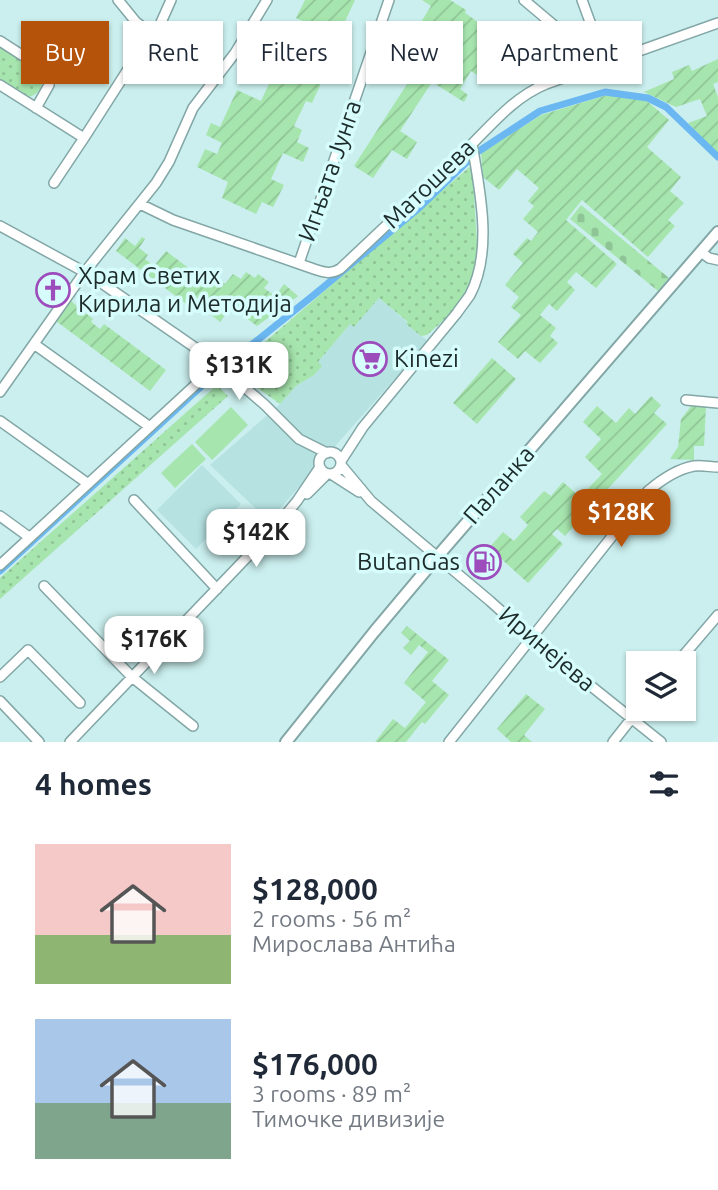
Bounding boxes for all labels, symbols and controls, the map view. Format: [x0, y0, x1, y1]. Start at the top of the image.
chip: Buy [21, 21, 109, 84]
chip: Rent [123, 21, 223, 84]
chip: Filters [237, 21, 352, 84]
chip: New [366, 21, 463, 84]
chip: Apartment [477, 21, 642, 84]
street label: Игњата Јунга [293, 97, 366, 245]
street label: Матошева [377, 134, 480, 234]
place label: Храм Светих Кирила и Методија [78, 262, 292, 317]
church icon: Храм Светих Кирила и Методија [34, 271, 72, 309]
supermarket icon: Kinezi [351, 340, 389, 378]
pin: $131K [190, 342, 288, 402]
place label: Kinezi [394, 345, 459, 372]
text: $131K [205, 352, 273, 377]
street label: Паланка [458, 440, 540, 529]
pin: $128K [572, 490, 670, 549]
text: $128K [587, 499, 655, 524]
pin: $142K [207, 510, 305, 569]
text: $142K [222, 519, 290, 544]
fuel station icon: ButanGas [465, 543, 503, 581]
place label: ButanGas [357, 548, 460, 575]
street label: Иринејева [494, 601, 601, 697]
pin: $176K [105, 616, 203, 676]
text: $176K [120, 626, 188, 651]
map controls [626, 651, 696, 721]
button: layers [626, 651, 696, 721]
icon: filters [645, 765, 683, 803]
text: 4 homes [35, 767, 152, 801]
icon: home [91, 872, 175, 956]
text: $128,000 [252, 872, 378, 906]
text: 2 rooms · 56 m² [252, 906, 411, 931]
text: Мирослава Антића [252, 931, 456, 956]
icon: home [91, 1047, 175, 1131]
text: $176,000 [252, 1047, 378, 1081]
text: 3 rooms · 89 m² [252, 1081, 411, 1106]
text: Тимочке дивизије [252, 1106, 445, 1131]

